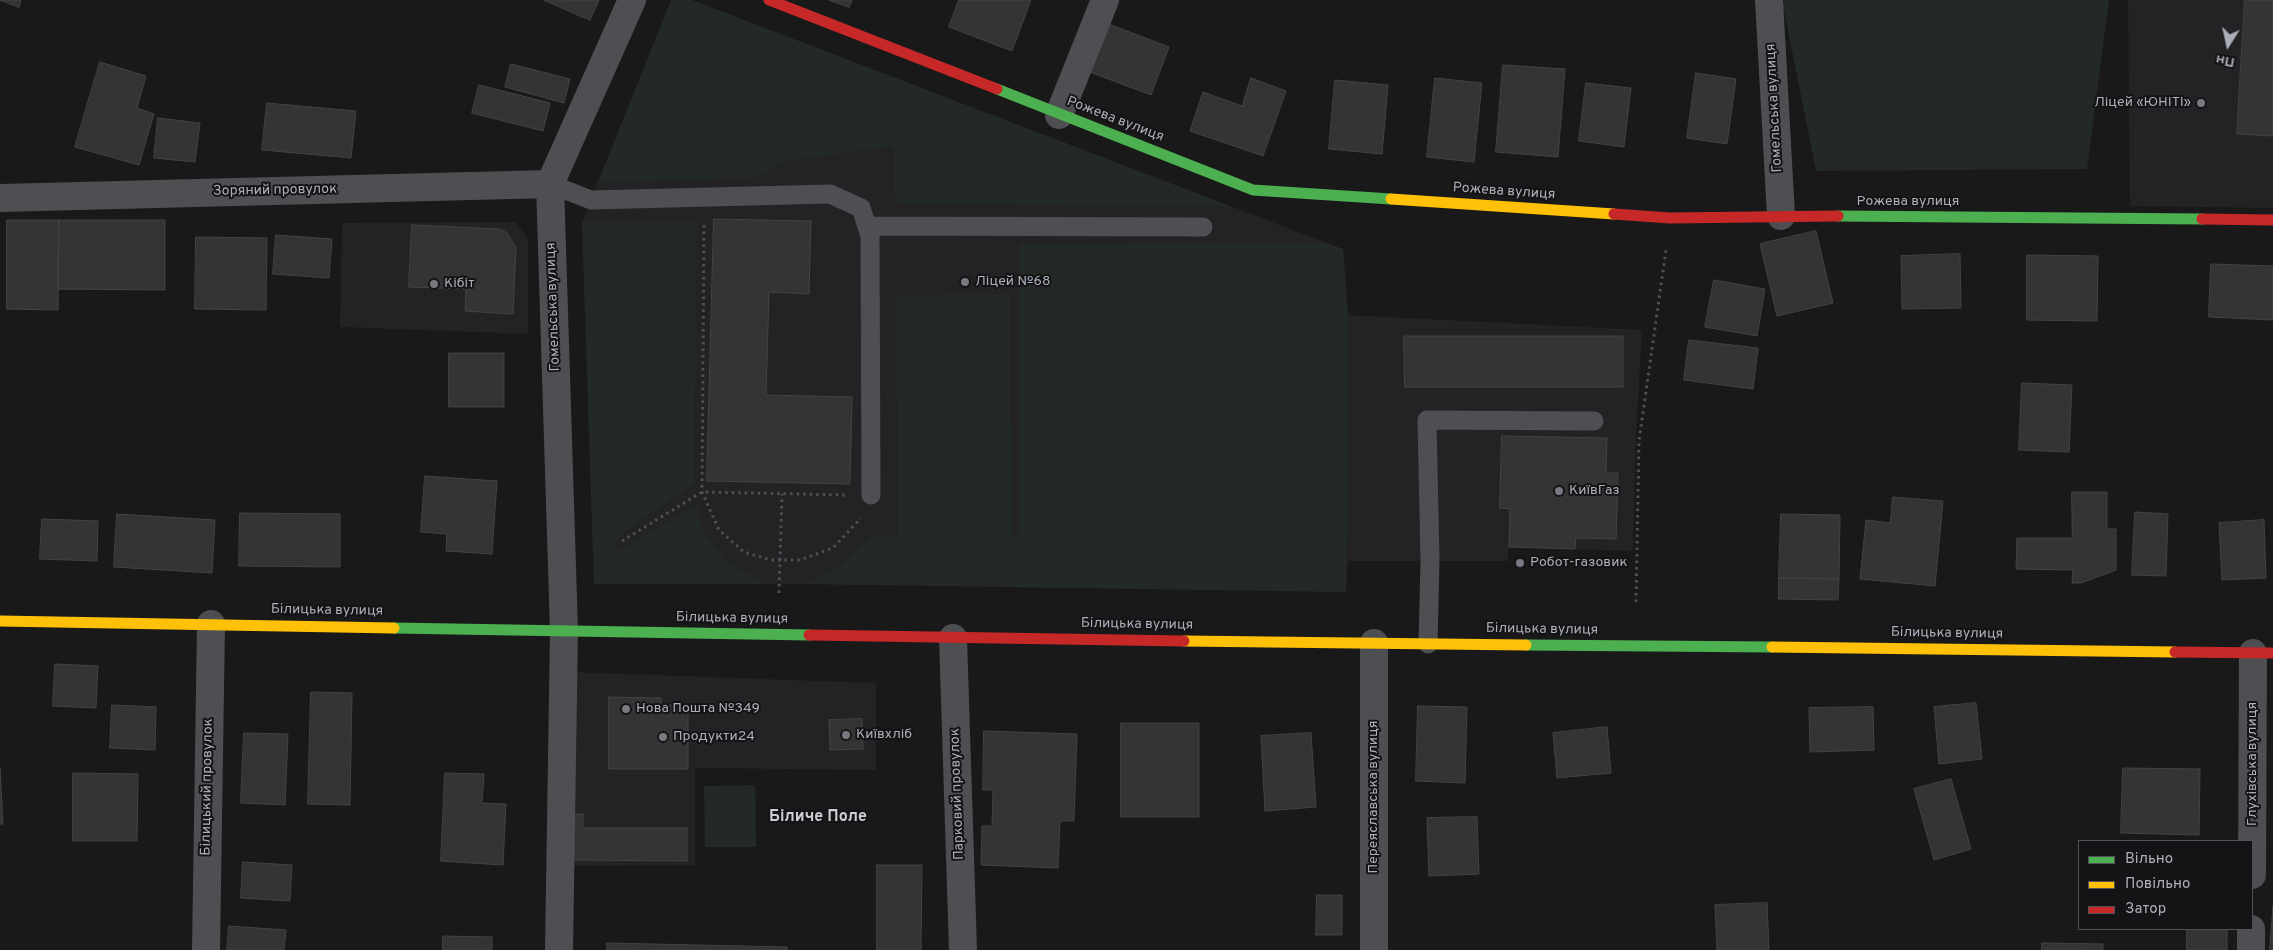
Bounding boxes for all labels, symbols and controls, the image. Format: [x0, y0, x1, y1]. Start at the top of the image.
north arrow [2203, 20, 2253, 70]
street label: Гомельська вулиця [1763, 43, 1787, 173]
text: Пн [2215, 50, 2236, 70]
street label: Рожева вулиця [1064, 94, 1166, 146]
place label: Ліцей «ЮНІТІ» [2094, 95, 2191, 111]
marker: Ліцей «ЮНІТІ» [2195, 97, 2207, 109]
street label: Рожева вулиця [1452, 180, 1556, 204]
street label: Зоряний провулок [213, 182, 337, 200]
street label: Рожева вулиця [1857, 194, 1959, 210]
street label: Гомельська вулиця [543, 242, 565, 372]
place label: Ліцей №68 [975, 274, 1050, 290]
place label: Кібіт [444, 276, 475, 292]
marker: Ліцей №68 [959, 276, 971, 288]
marker: Кібіт [428, 278, 440, 290]
place label: КиївГаз [1569, 483, 1620, 499]
marker: КиївГаз [1553, 485, 1565, 497]
place label: Робот-газовик [1530, 555, 1627, 571]
marker: Робот-газовик [1514, 557, 1526, 569]
street label: Білицька вулиця [271, 602, 383, 620]
street label: Білицька вулиця [676, 610, 788, 628]
street label: Білицька вулиця [1081, 616, 1193, 634]
street label: Білицька вулиця [1486, 621, 1598, 639]
street label: Білицька вулиця [1891, 625, 2003, 643]
place label: Нова Пошта №349 [636, 701, 760, 717]
street label: Глухівська вулиця [2245, 702, 2261, 826]
marker: Нова Пошта №349 [620, 703, 632, 715]
street label: Білицький провулок [198, 718, 218, 856]
street label: Переяславська вулиця [1366, 721, 1382, 873]
place label: Київхліб [856, 727, 912, 743]
street label: Парковий провулок [947, 728, 969, 860]
place label: Продукти24 [673, 729, 755, 745]
marker: Київхліб [840, 729, 852, 741]
marker: Продукти24 [657, 731, 669, 743]
district label: Біличе Поле [769, 808, 867, 828]
legend [2078, 840, 2253, 930]
text: Вільно [2125, 850, 2173, 869]
text: Повільно [2125, 875, 2190, 894]
text: Затор [2125, 900, 2166, 919]

